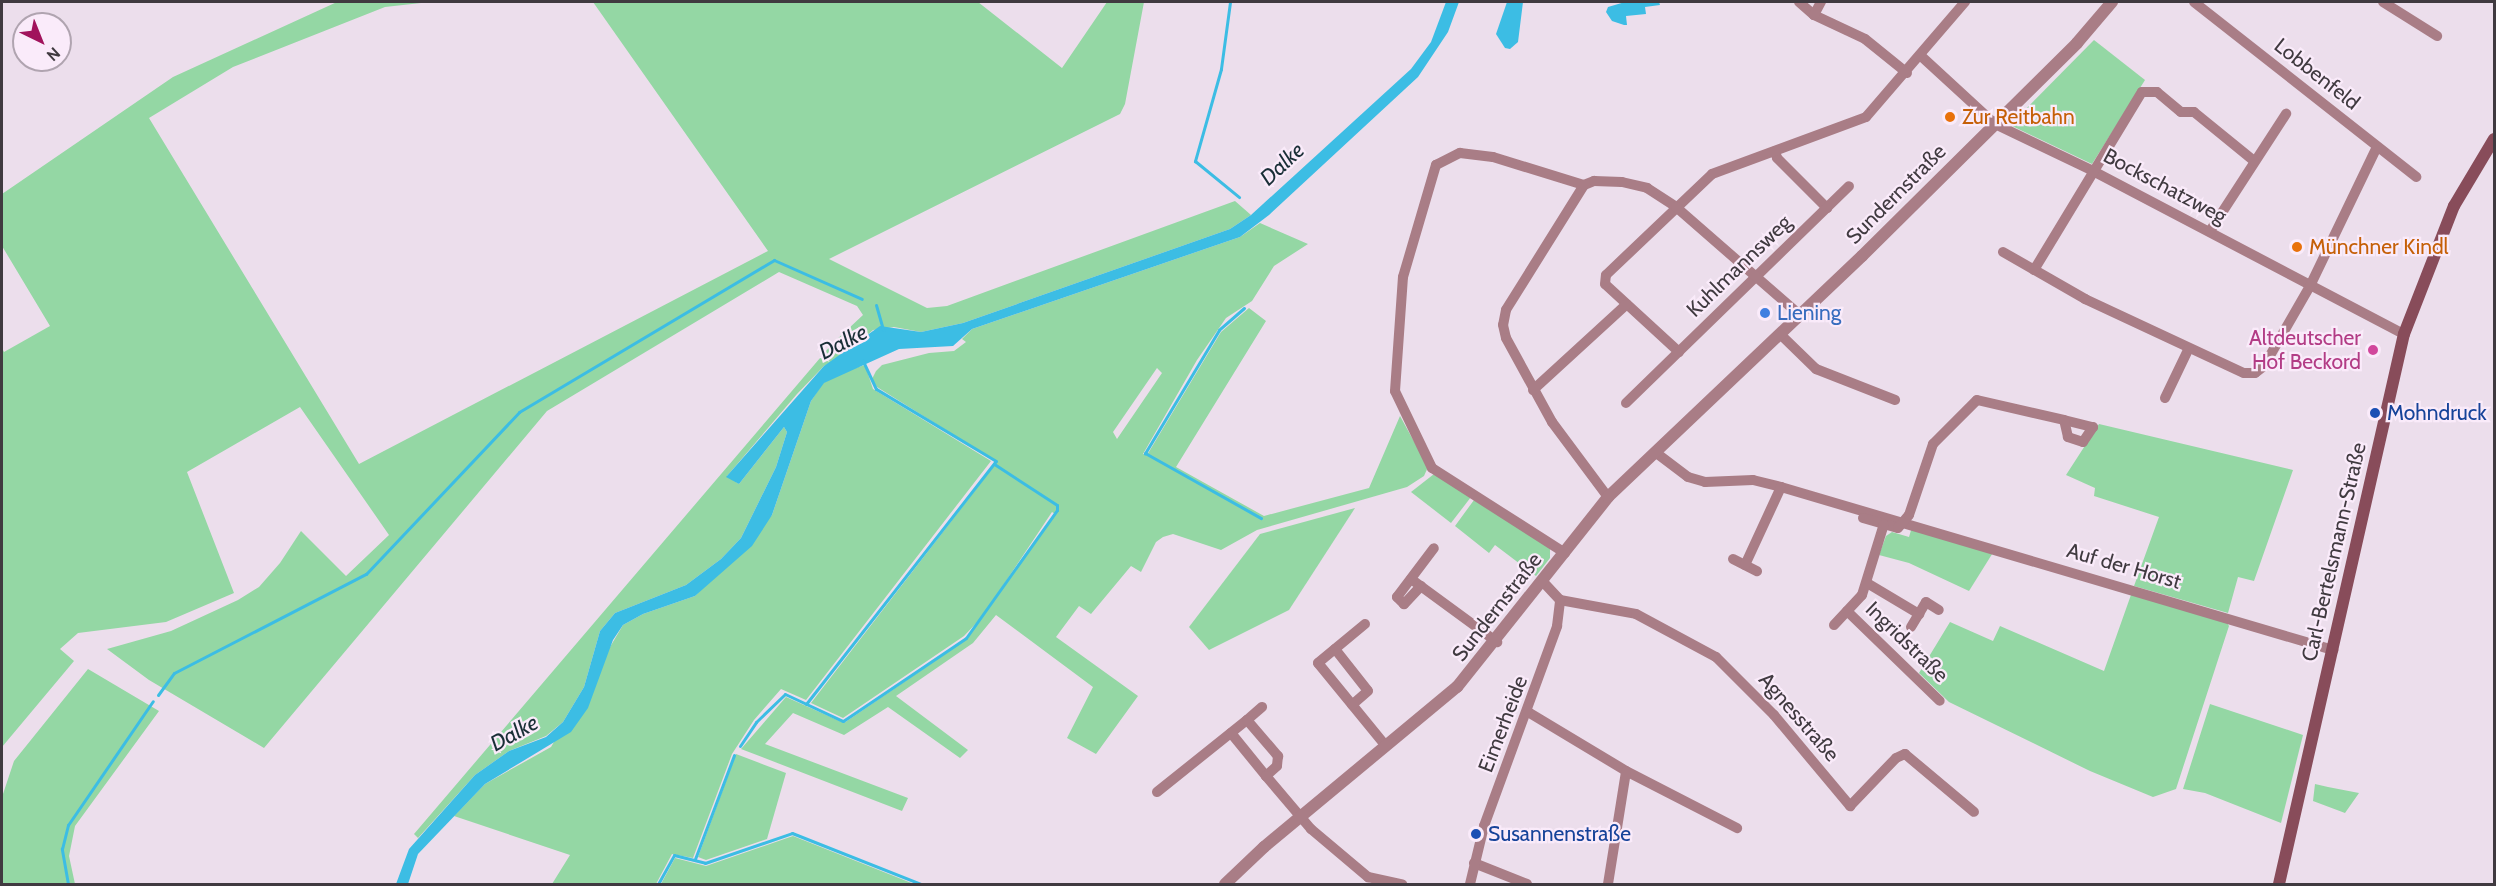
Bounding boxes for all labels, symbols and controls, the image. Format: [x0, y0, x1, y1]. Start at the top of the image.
north arrow [12, 12, 72, 72]
street label: Lobbenfeld [2269, 33, 2365, 115]
text: N [43, 43, 64, 65]
place label: Zur Reitbahn [1962, 104, 2075, 130]
marker: Zur Reitbahn [1943, 110, 1957, 124]
water label: Dalke [1254, 137, 1310, 191]
street label: Sundernstraße [1841, 139, 1951, 249]
street label: Bockschatzweg [2099, 143, 2231, 229]
street label: Kuhlmannsweg [1681, 210, 1797, 322]
place label: Münchner Kindl [2309, 234, 2449, 260]
marker: Münchner Kindl [2290, 240, 2304, 254]
place label: Liening [1777, 300, 1841, 326]
marker: Liening [1758, 306, 1772, 320]
water label: Dalke [814, 319, 872, 365]
place label: Altdeutscher Hof Beckord [2249, 325, 2361, 375]
marker: Altdeutscher Hof Beckord [2366, 343, 2380, 357]
place label: Mohndruck [2387, 400, 2487, 426]
marker: Mohndruck [2368, 406, 2382, 420]
street label: Carl-Bertelsmann-Straße [2297, 440, 2371, 664]
street label: Auf der Horst [2064, 538, 2184, 594]
street label: Sundernstraße [1447, 548, 1547, 666]
street label: Ingridstraße [1860, 596, 1954, 688]
street label: Agnesstraße [1754, 667, 1844, 767]
street label: Eimerheide [1473, 672, 1533, 776]
water label: Dalke [485, 709, 543, 757]
place label: Susannenstraße [1488, 821, 1631, 847]
marker: Susannenstraße [1469, 827, 1483, 841]

